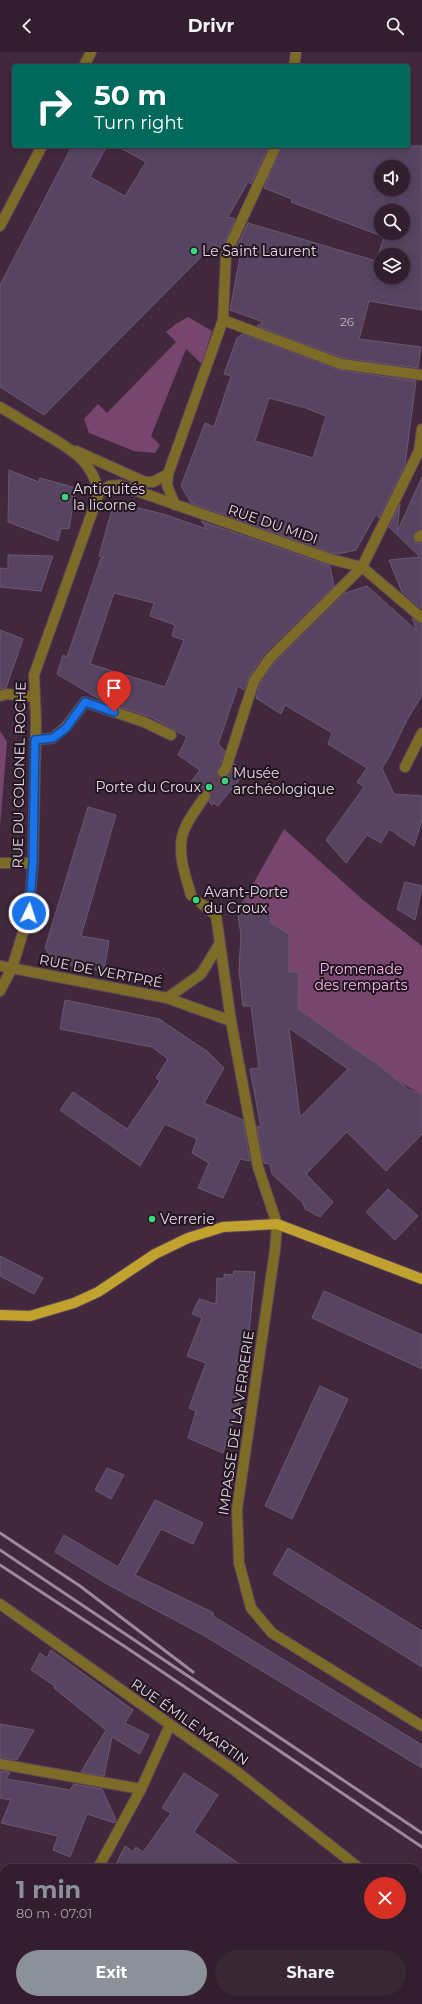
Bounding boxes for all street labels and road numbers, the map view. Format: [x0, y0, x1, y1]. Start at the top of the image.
street label: RUE DU MIDI [226, 500, 320, 548]
street label: RUE DU COLONEL ROCHE [8, 681, 30, 869]
street label: RUE DE VERTPRÉ [38, 950, 164, 992]
street label: IMPASSE DE LA VERRERIE [214, 1330, 258, 1516]
street label: RUE ÉMILE MARTIN [128, 1675, 252, 1769]

